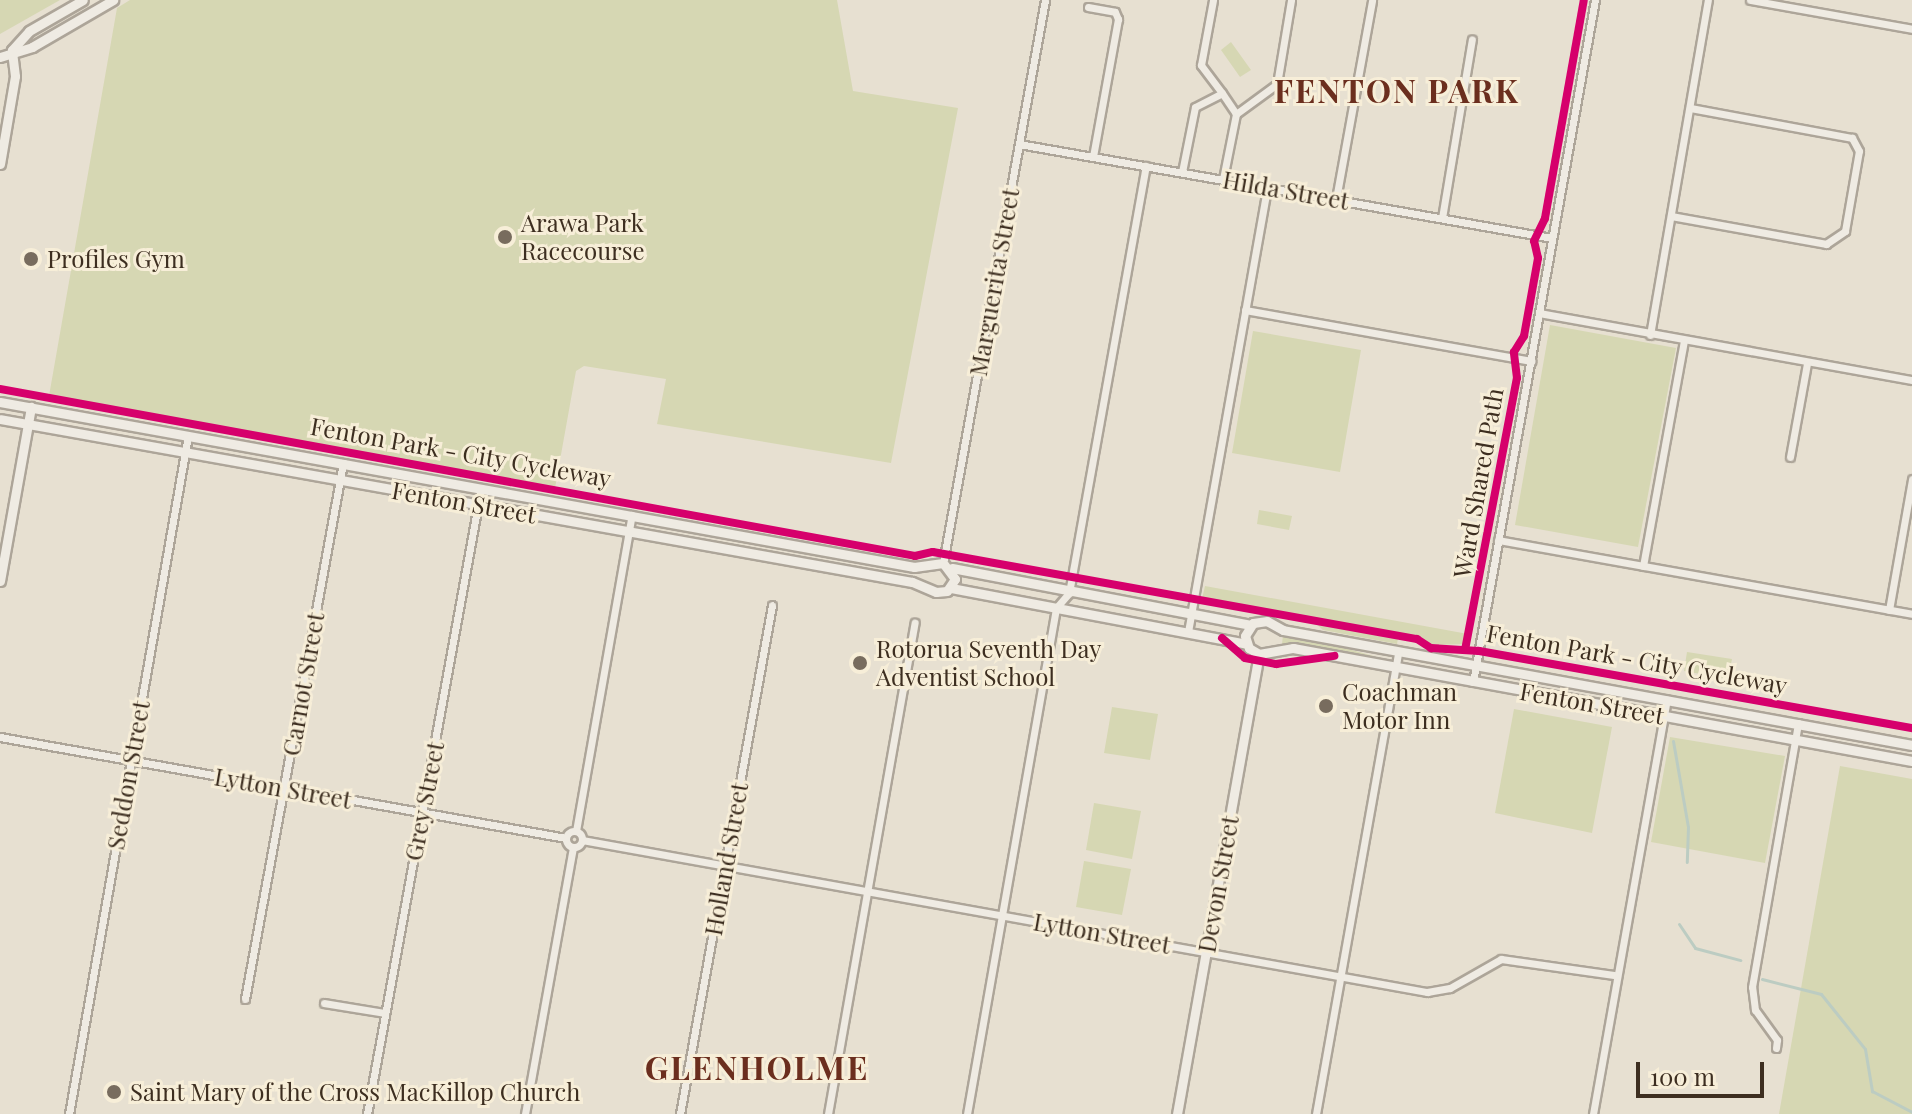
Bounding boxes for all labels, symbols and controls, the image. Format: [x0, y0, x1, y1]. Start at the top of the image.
district label: FENTON PARK [1274, 71, 1520, 109]
street label: Hilda Street [1220, 165, 1352, 215]
street label: Marguerita Street [963, 186, 1025, 378]
place label: Arawa Park Racecourse [521, 209, 645, 265]
marker: Arawa Park Racecourse [496, 228, 514, 246]
place label: Profiles Gym [47, 245, 185, 273]
marker: Profiles Gym [22, 250, 40, 268]
street label: Ward Shared Path [1447, 386, 1509, 580]
street label: Fenton Park - City Cycleway [308, 411, 614, 493]
street label: Fenton Street [390, 475, 538, 529]
street label: Carnot Street [276, 610, 330, 758]
street label: Fenton Park - City Cycleway [1484, 618, 1790, 700]
place label: Rotorua Seventh Day Adventist School [876, 635, 1102, 691]
marker: Rotorua Seventh Day Adventist School [851, 654, 869, 672]
street label: Fenton Street [1518, 676, 1666, 730]
place label: Coachman Motor Inn [1342, 678, 1457, 734]
marker: Coachman Motor Inn [1317, 697, 1335, 715]
street label: Seddon Street [101, 698, 155, 852]
street label: Grey Street [398, 739, 450, 863]
street label: Lytton Street [212, 762, 354, 814]
street label: Holland Street [698, 780, 754, 938]
street label: Devon Street [1192, 813, 1244, 955]
street label: Lytton Street [1031, 907, 1173, 959]
scale bar [1640, 1046, 1768, 1096]
district label: GLENHOLME [645, 1048, 869, 1086]
text: 100 m [1650, 1060, 1715, 1092]
place label: Saint Mary of the Cross MacKillop Church [130, 1078, 582, 1106]
marker: Saint Mary of the Cross MacKillop Church [105, 1083, 123, 1101]

